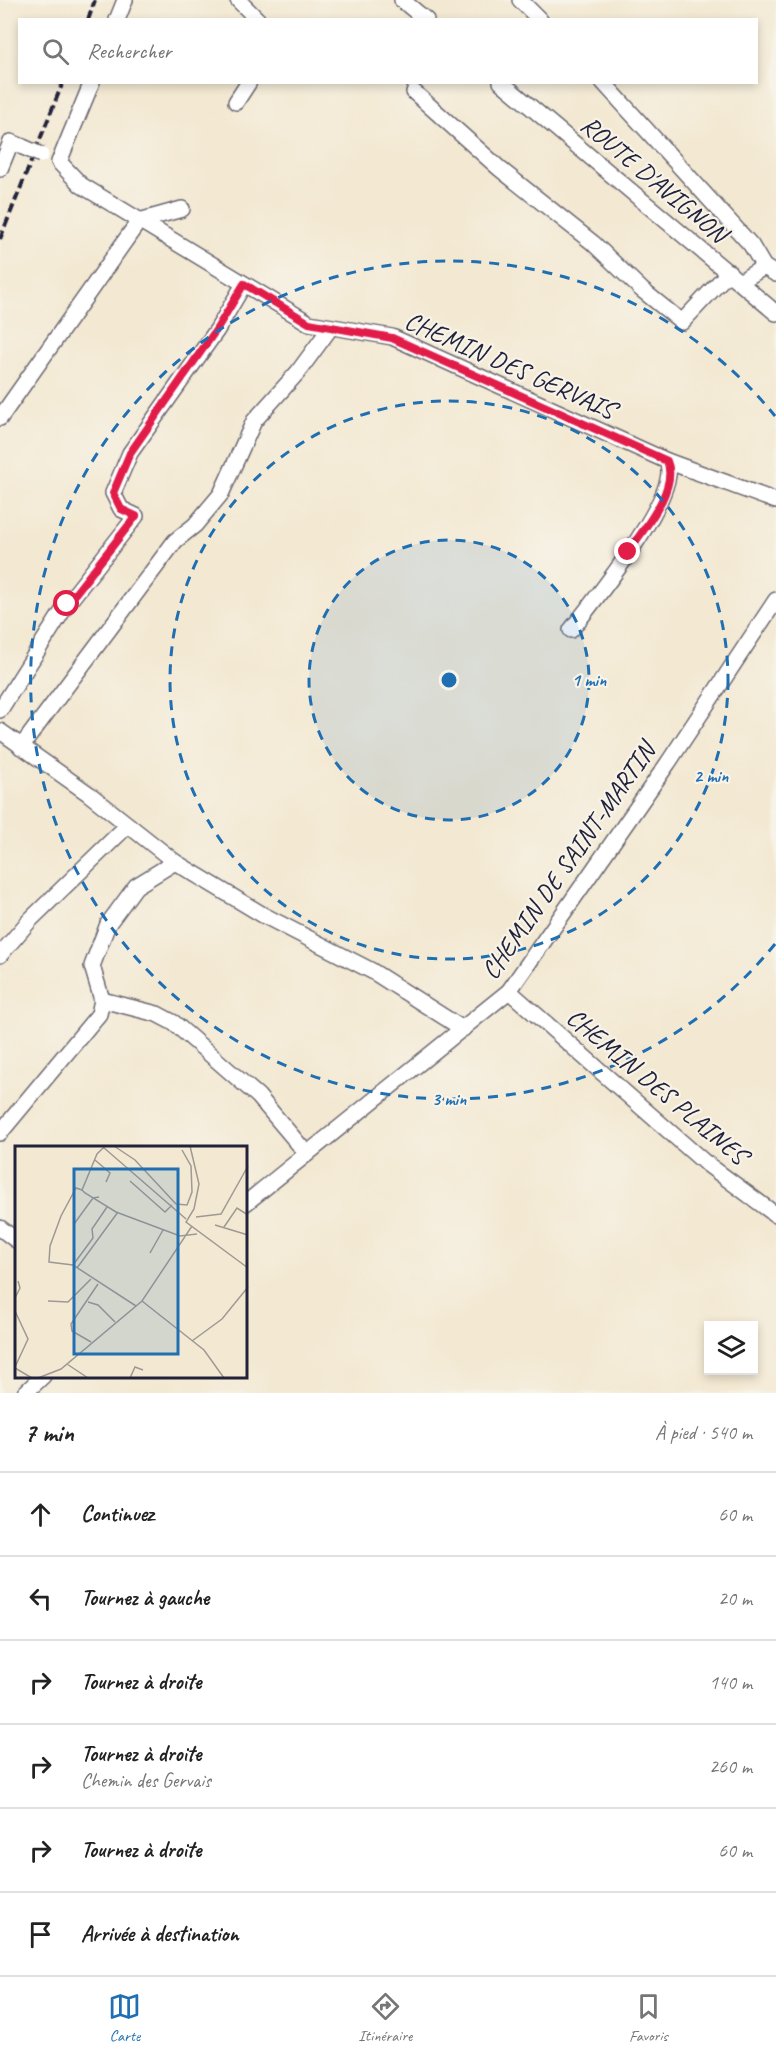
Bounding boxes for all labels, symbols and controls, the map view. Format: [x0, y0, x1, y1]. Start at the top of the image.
search box [18, 18, 758, 84]
icon: search [39, 35, 72, 68]
text: Rechercher [87, 37, 171, 65]
street label: ROUTE D'AVIGNON [574, 108, 737, 253]
street label: CHEMIN DES GERVAIS [400, 304, 625, 428]
route end [614, 538, 640, 564]
route start [53, 590, 79, 616]
text: 1 min [572, 669, 607, 691]
centre of rings [439, 670, 459, 690]
street label: CHEMIN DE SAINT-MARTIN [474, 733, 665, 986]
text: 2 min [694, 765, 729, 787]
street label: CHEMIN DES PLAINES [560, 1001, 758, 1175]
text: 3 min [432, 1088, 467, 1110]
inset map [15, 1146, 248, 1378]
map controls [704, 1321, 758, 1375]
button: layers [704, 1321, 758, 1375]
text: 7 min [24, 1416, 74, 1449]
text: À pied · 540 m [655, 1420, 752, 1445]
icon: ahead [24, 1498, 57, 1531]
text: Continuez [81, 1500, 154, 1528]
text: 60 m [718, 1502, 752, 1527]
icon: left [24, 1582, 57, 1615]
text: Tournez à gauche [81, 1584, 209, 1612]
text: 20 m [718, 1586, 752, 1611]
icon: right [24, 1666, 57, 1699]
text: Tournez à droite [81, 1668, 201, 1696]
text: 140 m [709, 1670, 752, 1695]
text: Tournez à droite [81, 1740, 201, 1768]
icon: right [24, 1750, 57, 1783]
text: 260 m [709, 1754, 752, 1779]
text: Chemin des Gervais [81, 1768, 211, 1793]
icon: right [24, 1834, 57, 1867]
text: Tournez à droite [81, 1836, 201, 1864]
text: 60 m [718, 1838, 752, 1863]
icon: arrive [24, 1918, 57, 1951]
text: Arrivée à destination [81, 1920, 239, 1948]
tab: Carte [108, 1990, 141, 2046]
tab: Itinéraire [358, 1990, 412, 2046]
tab: Favoris [629, 1990, 668, 2046]

